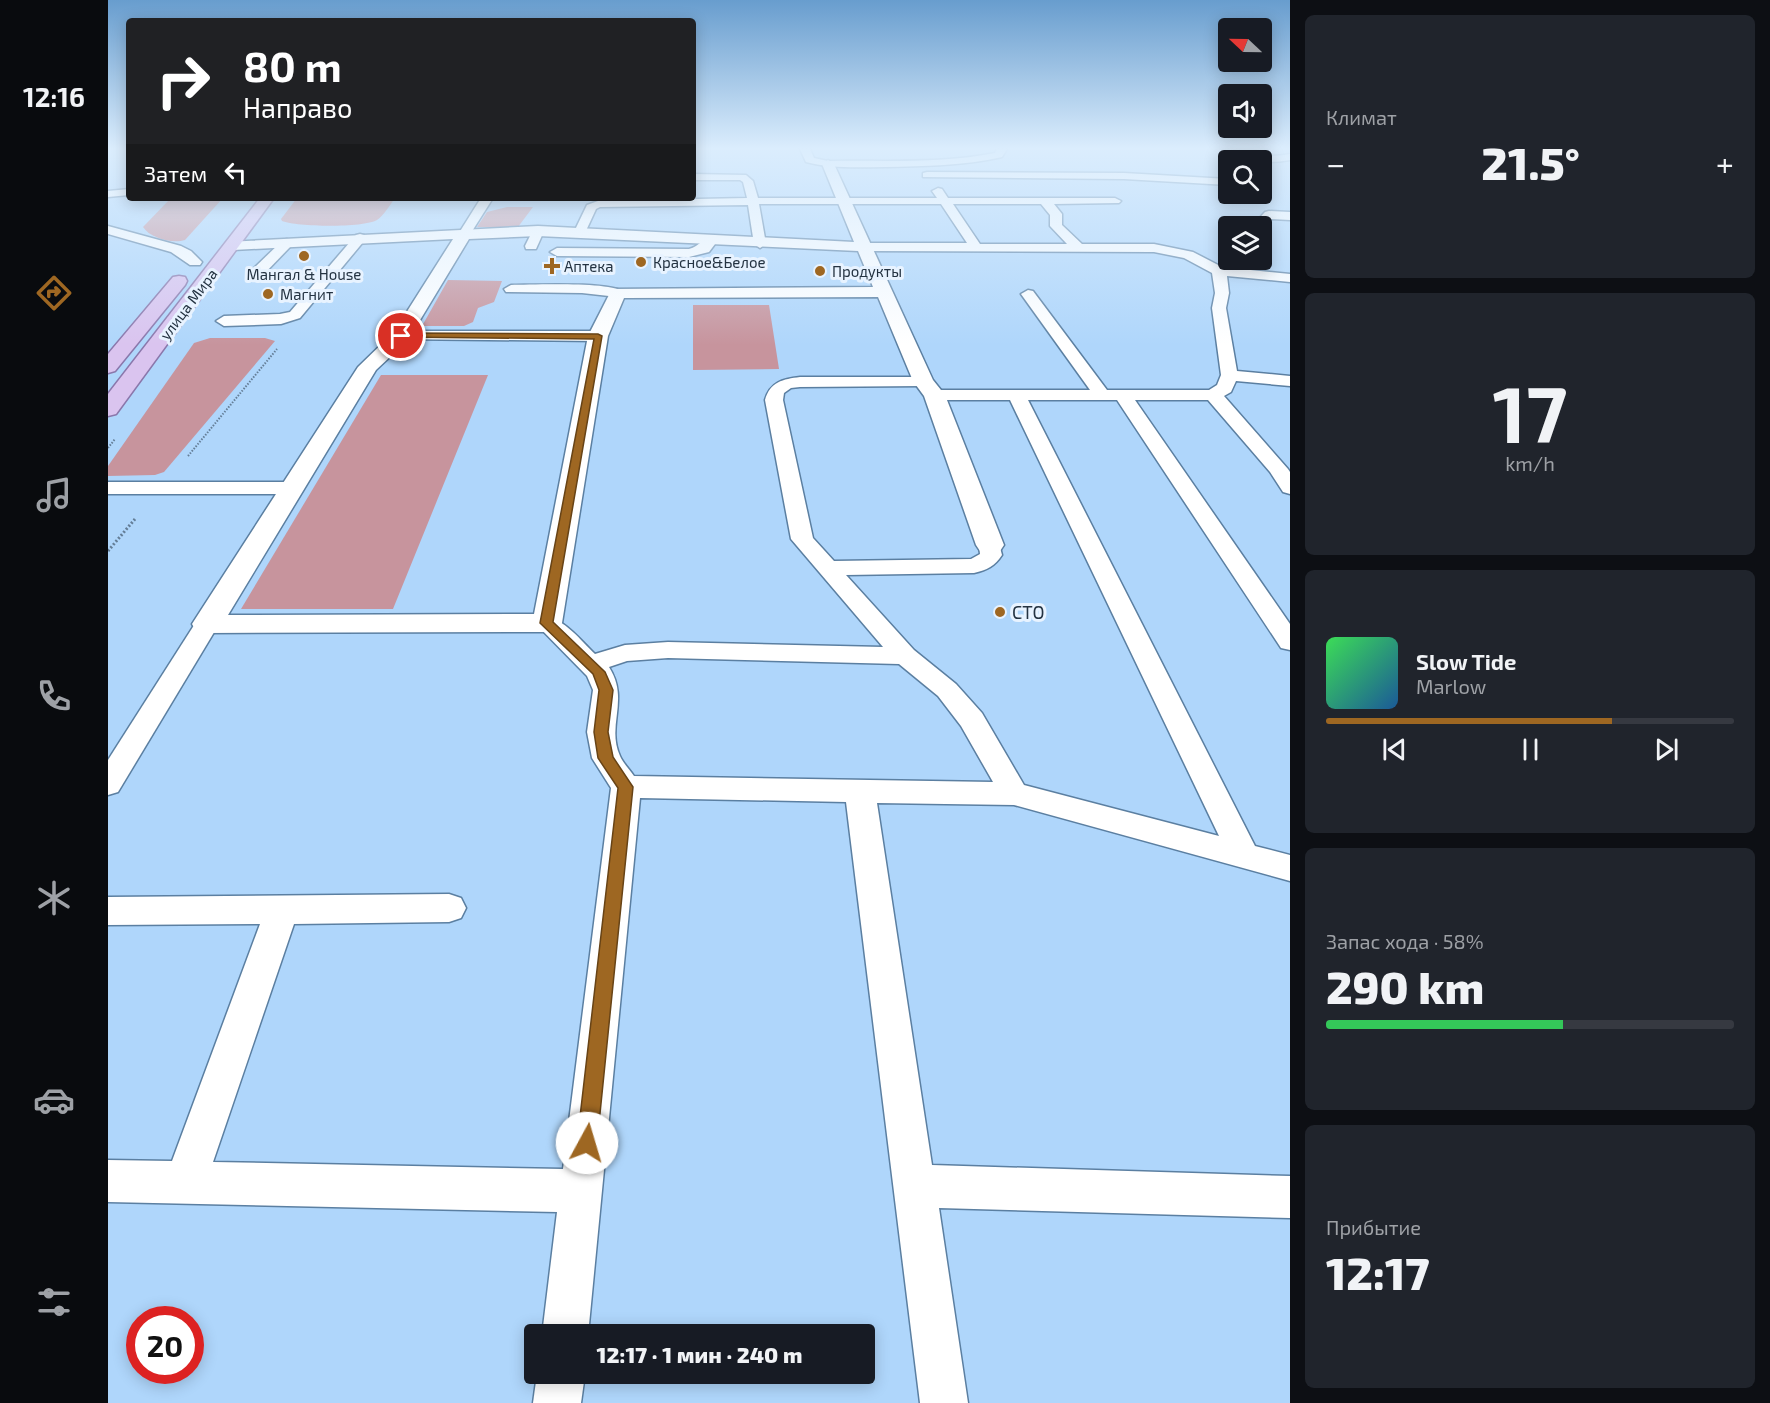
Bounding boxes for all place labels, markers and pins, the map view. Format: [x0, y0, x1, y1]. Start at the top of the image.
marker: Мангал & House [297, 249, 311, 263]
place label: Красное&Белое [653, 253, 766, 271]
marker: Красное&Белое [634, 255, 648, 269]
place label: Аптека [564, 257, 614, 275]
marker: Аптека [545, 259, 559, 273]
place label: Продукты [832, 262, 902, 281]
marker: Продукты [813, 264, 827, 278]
place label: Мангал & House [247, 265, 361, 283]
place label: Магнит [280, 285, 333, 303]
marker: Магнит [261, 287, 275, 301]
pin [375, 310, 426, 361]
place label: СТО [1012, 601, 1045, 623]
marker: СТО [993, 605, 1007, 619]

